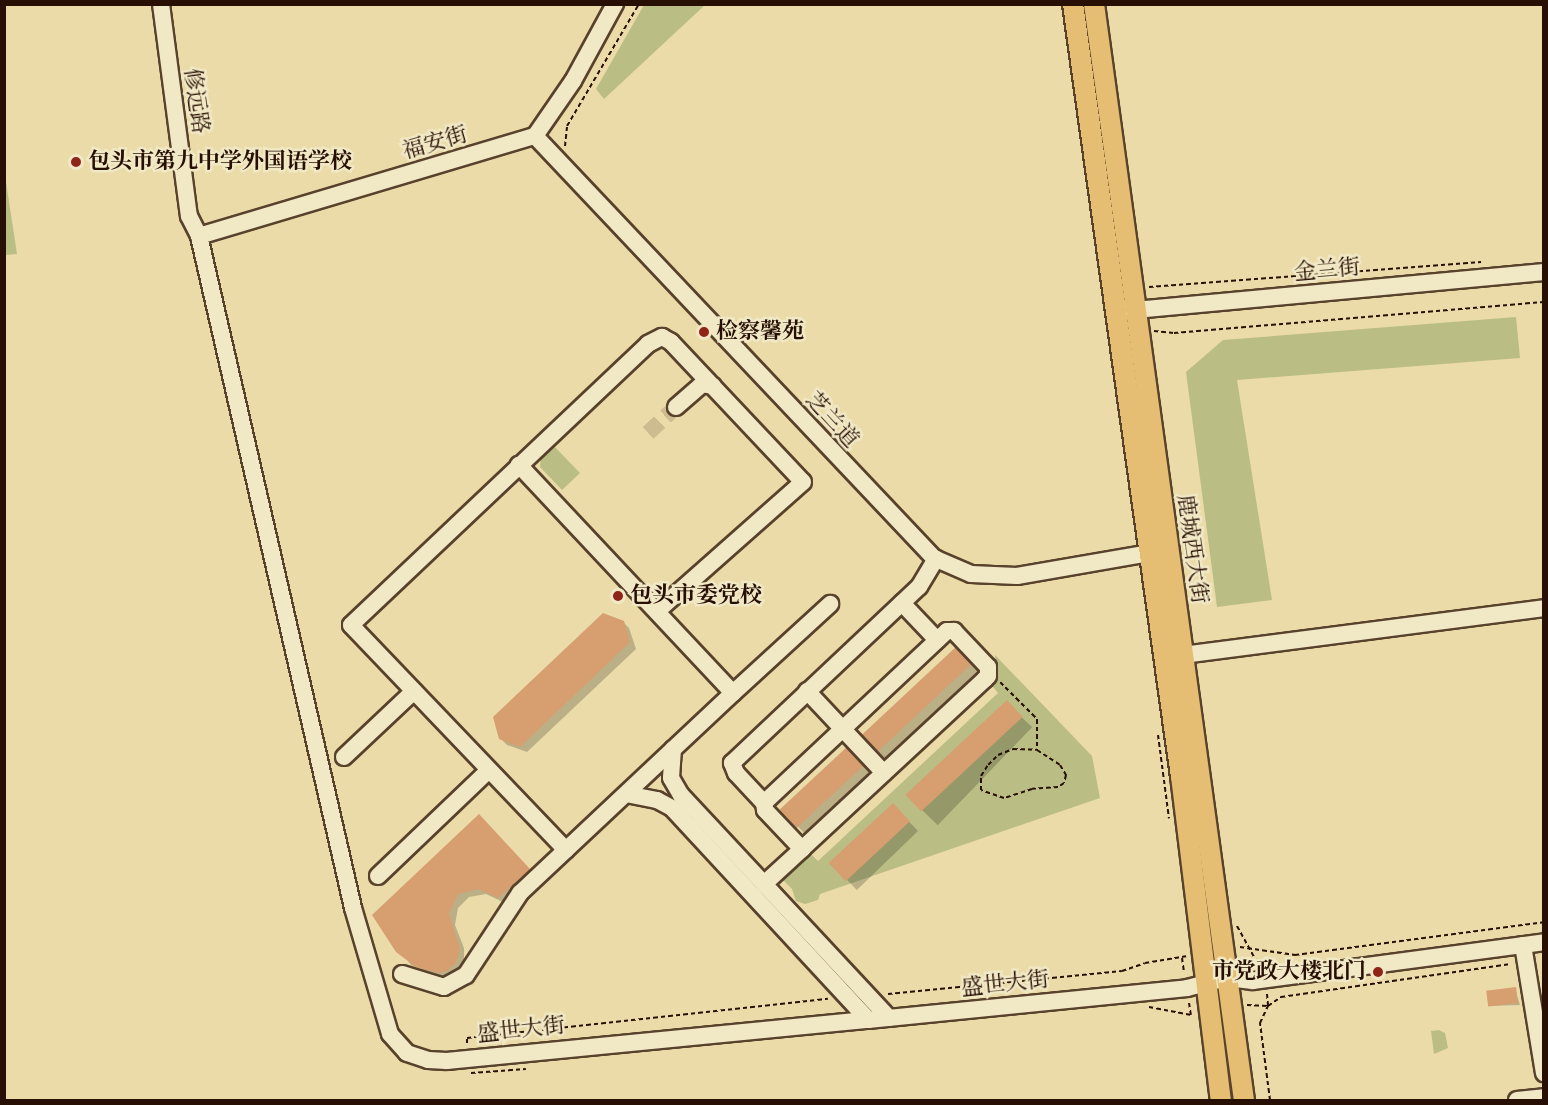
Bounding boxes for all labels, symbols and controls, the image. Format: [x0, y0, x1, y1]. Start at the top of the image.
street label: 修远路 [178, 66, 214, 136]
street label: 福安街 [400, 121, 470, 165]
place label: 包头市第九中学外国语学校 [88, 149, 352, 175]
marker: 包头市第九中学外国语学校 [69, 155, 83, 169]
street label: 金兰街 [1293, 254, 1361, 286]
place label: 检察馨苑 [716, 319, 804, 345]
marker: 检察馨苑 [697, 325, 711, 339]
street label: 芝兰道 [800, 387, 864, 453]
street label: 鹿城西大街 [1171, 493, 1213, 605]
place label: 包头市委党校 [630, 583, 762, 609]
marker: 包头市委党校 [611, 589, 625, 603]
place label: 市党政大楼北门 [1212, 959, 1366, 985]
marker: 市党政大楼北门 [1371, 965, 1385, 979]
street label: 盛世大街 [960, 966, 1050, 1002]
street label: 盛世大街 [476, 1012, 566, 1048]

